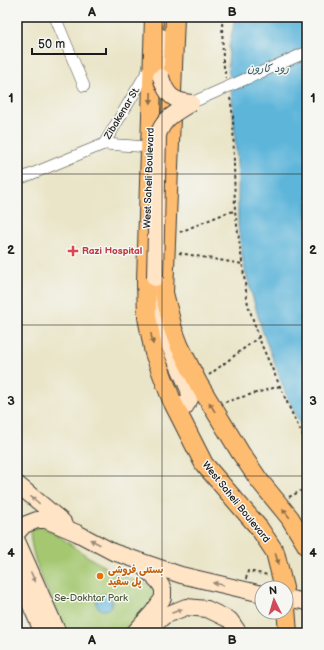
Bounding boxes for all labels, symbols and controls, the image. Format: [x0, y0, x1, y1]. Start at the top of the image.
text: A [87, 4, 96, 20]
text: B [227, 4, 237, 20]
scale bar [32, 30, 106, 56]
text: 50 m [38, 37, 65, 52]
water label: رود کارون [247, 62, 289, 75]
street label: Zibakenar St. [101, 85, 142, 142]
text: 1 [8, 90, 14, 106]
text: 1 [310, 90, 316, 106]
one-way arrow [148, 92, 155, 104]
street label: West Saheli Boulevard [141, 127, 157, 229]
text: 2 [7, 242, 15, 258]
text: 2 [309, 242, 317, 258]
marker: Razi Hospital [67, 245, 79, 257]
place label: Razi Hospital [82, 245, 142, 257]
one-way arrow [149, 333, 155, 346]
text: 3 [7, 393, 15, 409]
text: 3 [309, 393, 317, 409]
one-way arrow [208, 401, 215, 413]
street label: West Saheli Boulevard [200, 459, 273, 545]
one-way arrow [30, 496, 41, 504]
one-way arrow [282, 508, 290, 519]
one-way arrow [89, 539, 101, 545]
text: 4 [7, 545, 15, 561]
text: 4 [309, 545, 317, 561]
one-way arrow [274, 553, 280, 565]
place label: بستنی فروشی پل سفید [108, 564, 163, 589]
one-way arrow [30, 571, 36, 582]
marker: بستنی فروشی پل سفید [95, 571, 105, 581]
one-way arrow [211, 580, 224, 586]
north arrow [254, 580, 294, 620]
text: N [268, 584, 278, 597]
park label: Se-Dokhtar Park [54, 592, 128, 604]
one-way arrow [172, 607, 184, 613]
text: A [87, 632, 96, 648]
text: B [227, 632, 237, 648]

